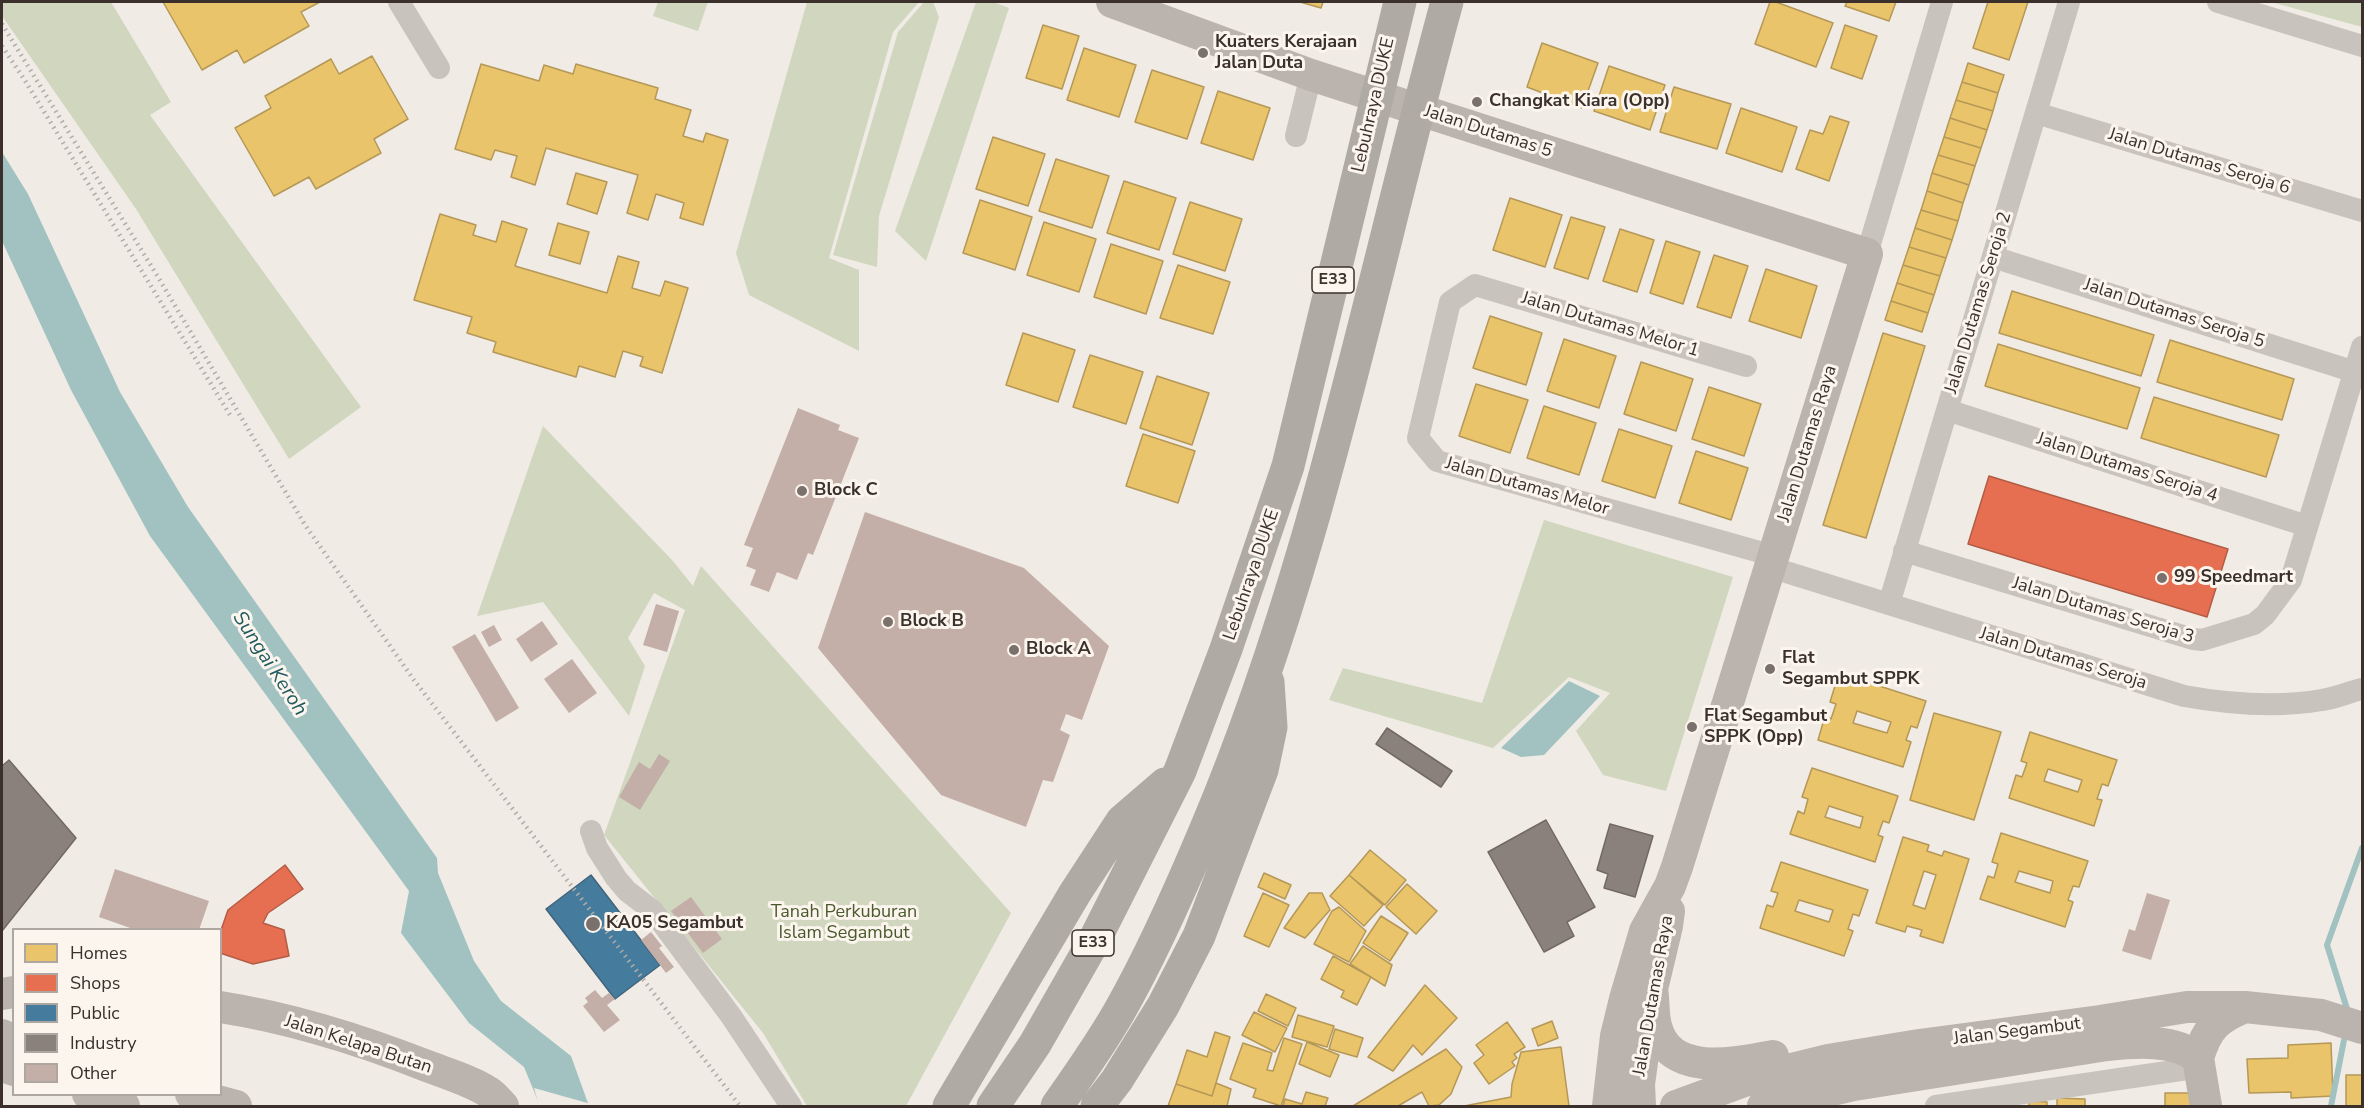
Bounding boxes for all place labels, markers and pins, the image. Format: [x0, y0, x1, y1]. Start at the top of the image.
place label: Kuaters Kerajaan Jalan Duta [1215, 32, 1357, 74]
marker: Kuaters Kerajaan Jalan Duta [1196, 46, 1210, 60]
place label: Changkat Kiara (Opp) [1489, 91, 1671, 113]
marker: Changkat Kiara (Opp) [1470, 95, 1484, 109]
place label: Block C [814, 480, 878, 502]
marker: Block C [795, 484, 809, 498]
place label: 99 Speedmart [2174, 567, 2293, 589]
marker: 99 Speedmart [2155, 571, 2169, 585]
place label: Block B [900, 611, 964, 633]
marker: Block B [881, 615, 895, 629]
place label: Block A [1026, 639, 1091, 661]
marker: Block A [1007, 643, 1021, 657]
place label: Flat Segambut SPPK [1782, 648, 1919, 690]
marker: Flat Segambut SPPK [1763, 662, 1777, 676]
place label: Flat Segambut SPPK (Opp) [1704, 706, 1827, 748]
marker: Flat Segambut SPPK (Opp) [1685, 720, 1699, 734]
place label: KA05 Segambut [606, 913, 743, 935]
marker: KA05 Segambut [584, 915, 602, 933]

